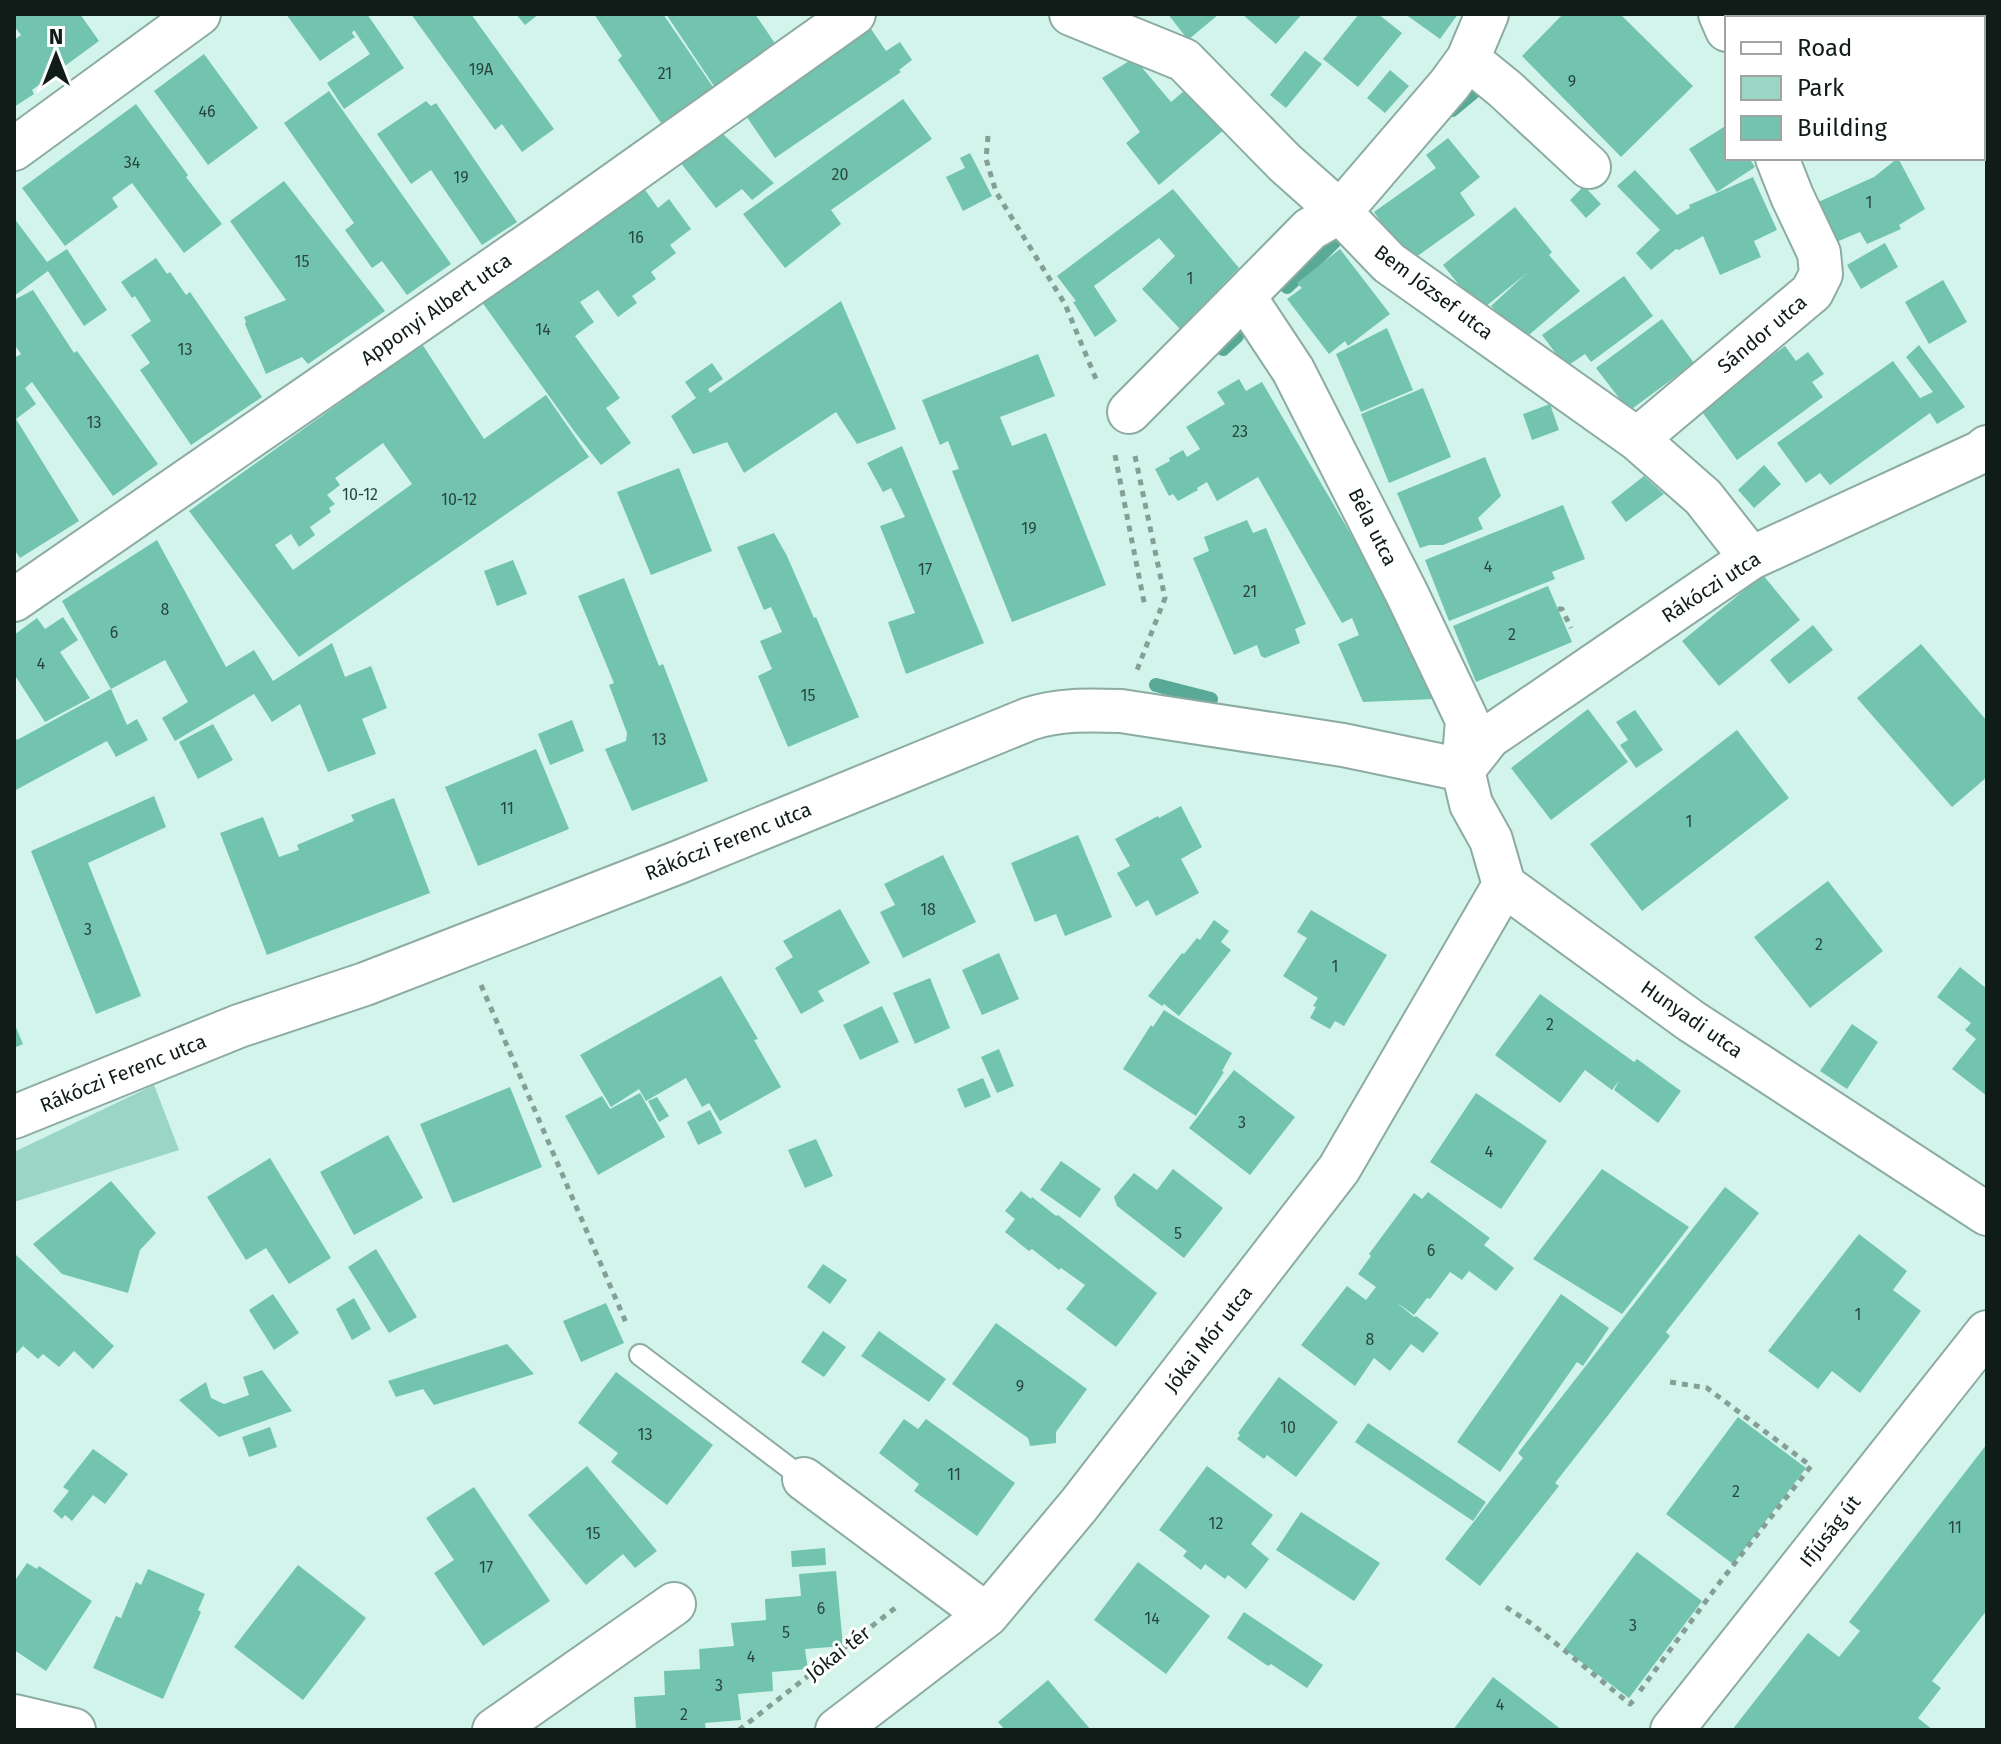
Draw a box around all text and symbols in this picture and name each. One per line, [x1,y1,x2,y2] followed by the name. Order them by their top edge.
[16,16,96,96] north arrow
[1725,16,1985,160] legend
[49,23,63,50] text: N
[1797,34,1852,62] text: Road
[469,60,494,79] house number: 19A
[658,64,672,83] house number: 21
[1568,72,1576,91] house number: 9
[1797,74,1845,102] text: Park
[198,102,216,121] house number: 46
[1797,114,1887,142] text: Building
[124,153,141,172] house number: 34
[832,165,848,184] house number: 20
[453,168,469,187] house number: 19
[1866,193,1872,212] house number: 1
[628,228,644,247] house number: 16
[1370,239,1498,345] street label: Bem József utca
[356,248,516,370] street label: Apponyi Albert utca
[295,252,309,271] house number: 15
[1187,269,1193,288] house number: 1
[1713,290,1811,378] street label: Sándor utca
[535,320,551,339] house number: 14
[178,340,192,359] house number: 13
[87,413,101,432] house number: 13
[1232,422,1248,441] house number: 23
[1343,484,1403,570] street label: Béla utca
[342,485,378,504] house number: 10-12
[441,490,477,509] house number: 10-12
[1021,519,1037,538] house number: 19
[1657,546,1765,628] street label: Rákóczi utca
[1484,557,1493,576] house number: 4
[918,560,932,579] house number: 17
[1243,582,1257,601] house number: 21
[161,600,170,619] house number: 8
[110,623,118,642] house number: 6
[1508,625,1516,644] house number: 2
[37,654,46,673] house number: 4
[801,686,815,705] house number: 15
[652,730,666,749] house number: 13
[641,797,815,885] street label: Rákóczi Ferenc utca
[500,799,514,818] house number: 11
[1686,812,1692,831] house number: 1
[920,900,936,919] house number: 18
[84,920,92,939] house number: 3
[1815,935,1823,954] house number: 2
[1332,957,1338,976] house number: 1
[1636,975,1748,1063] street label: Hunyadi utca
[1546,1015,1554,1034] house number: 2
[36,1029,210,1117] street label: Rákóczi Ferenc utca
[1238,1113,1246,1132] house number: 3
[1485,1142,1494,1161] house number: 4
[1174,1224,1182,1243] house number: 5
[1427,1241,1435,1260] house number: 6
[1159,1281,1257,1397] street label: Jókai Mór utca
[1855,1305,1861,1324] house number: 1
[1366,1330,1375,1349] house number: 8
[1016,1377,1024,1396] house number: 9
[1280,1418,1296,1437] house number: 10
[638,1425,652,1444] house number: 13
[947,1465,961,1484] house number: 11
[1732,1482,1740,1501] house number: 2
[1795,1490,1866,1572] street label: Ifjúság út
[1209,1514,1223,1533] house number: 12
[1948,1518,1962,1537] house number: 11
[586,1524,600,1543] house number: 15
[479,1558,493,1577] house number: 17
[817,1599,825,1618] house number: 6
[1144,1609,1160,1628] house number: 14
[1629,1616,1637,1635] house number: 3
[801,1620,875,1686] street label: Jókai tér
[782,1623,790,1642] house number: 5
[747,1647,756,1666] house number: 4
[715,1676,723,1695] house number: 3
[1496,1695,1505,1714] house number: 4
[680,1705,688,1724] house number: 2

